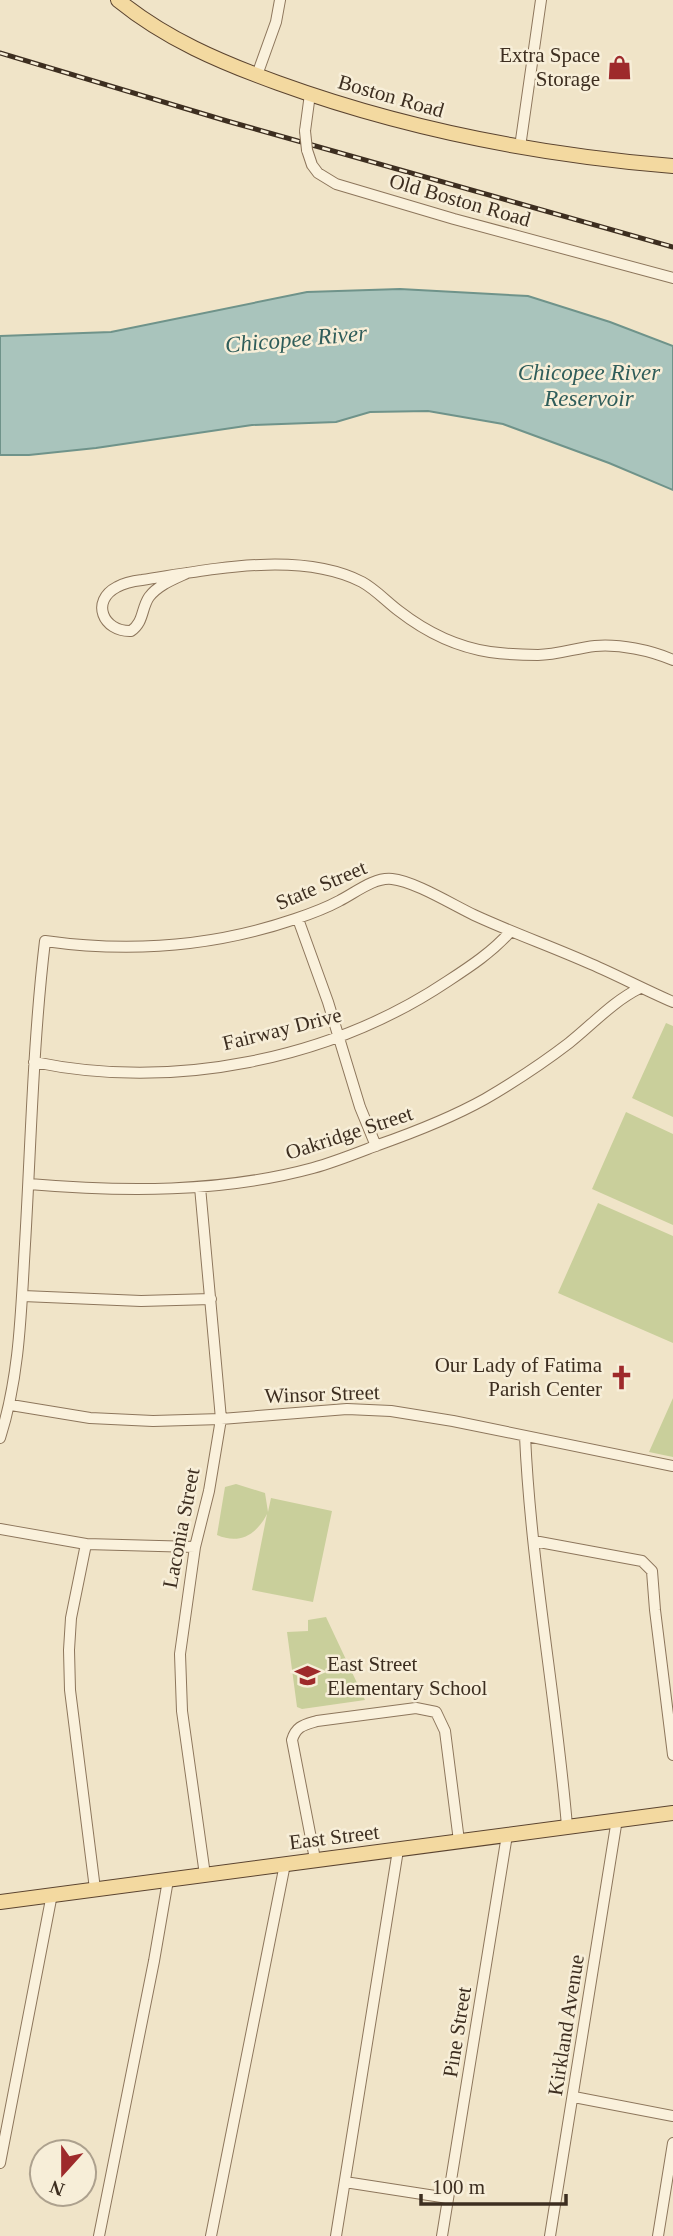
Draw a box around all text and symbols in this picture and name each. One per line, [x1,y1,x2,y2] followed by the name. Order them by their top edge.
[499,43,600,91] place label: Extra Space Storage
[606,53,634,81] shop icon: Extra Space Storage
[335,69,447,123] street label: Boston Road
[387,168,534,232] street label: Old Boston Road
[224,320,369,358] water label: Chicopee River
[518,360,661,411] water label: Chicopee River Reservoir
[272,855,370,915] street label: State Street
[220,1003,344,1055] street label: Fairway Drive
[282,1101,416,1165] street label: Oakridge Street
[435,1353,603,1401] place label: Our Lady of Fatima Parish Center
[608,1363,636,1391] church icon: Our Lady of Fatima Parish Center
[264,1380,380,1408] street label: Winsor Street
[158,1466,204,1590] street label: Laconia Street
[327,1652,488,1700] place label: East Street Elementary School
[293,1662,321,1690] school or university icon: East Street Elementary School
[288,1820,380,1854] street label: East Street
[543,1953,589,2097] street label: Kirkland Avenue
[438,1985,476,2079] street label: Pine Street
[28,2138,98,2208] north arrow
[421,2162,566,2206] scale bar
[432,2175,485,2199] text: 100 m
[47,2176,67,2201] text: N

